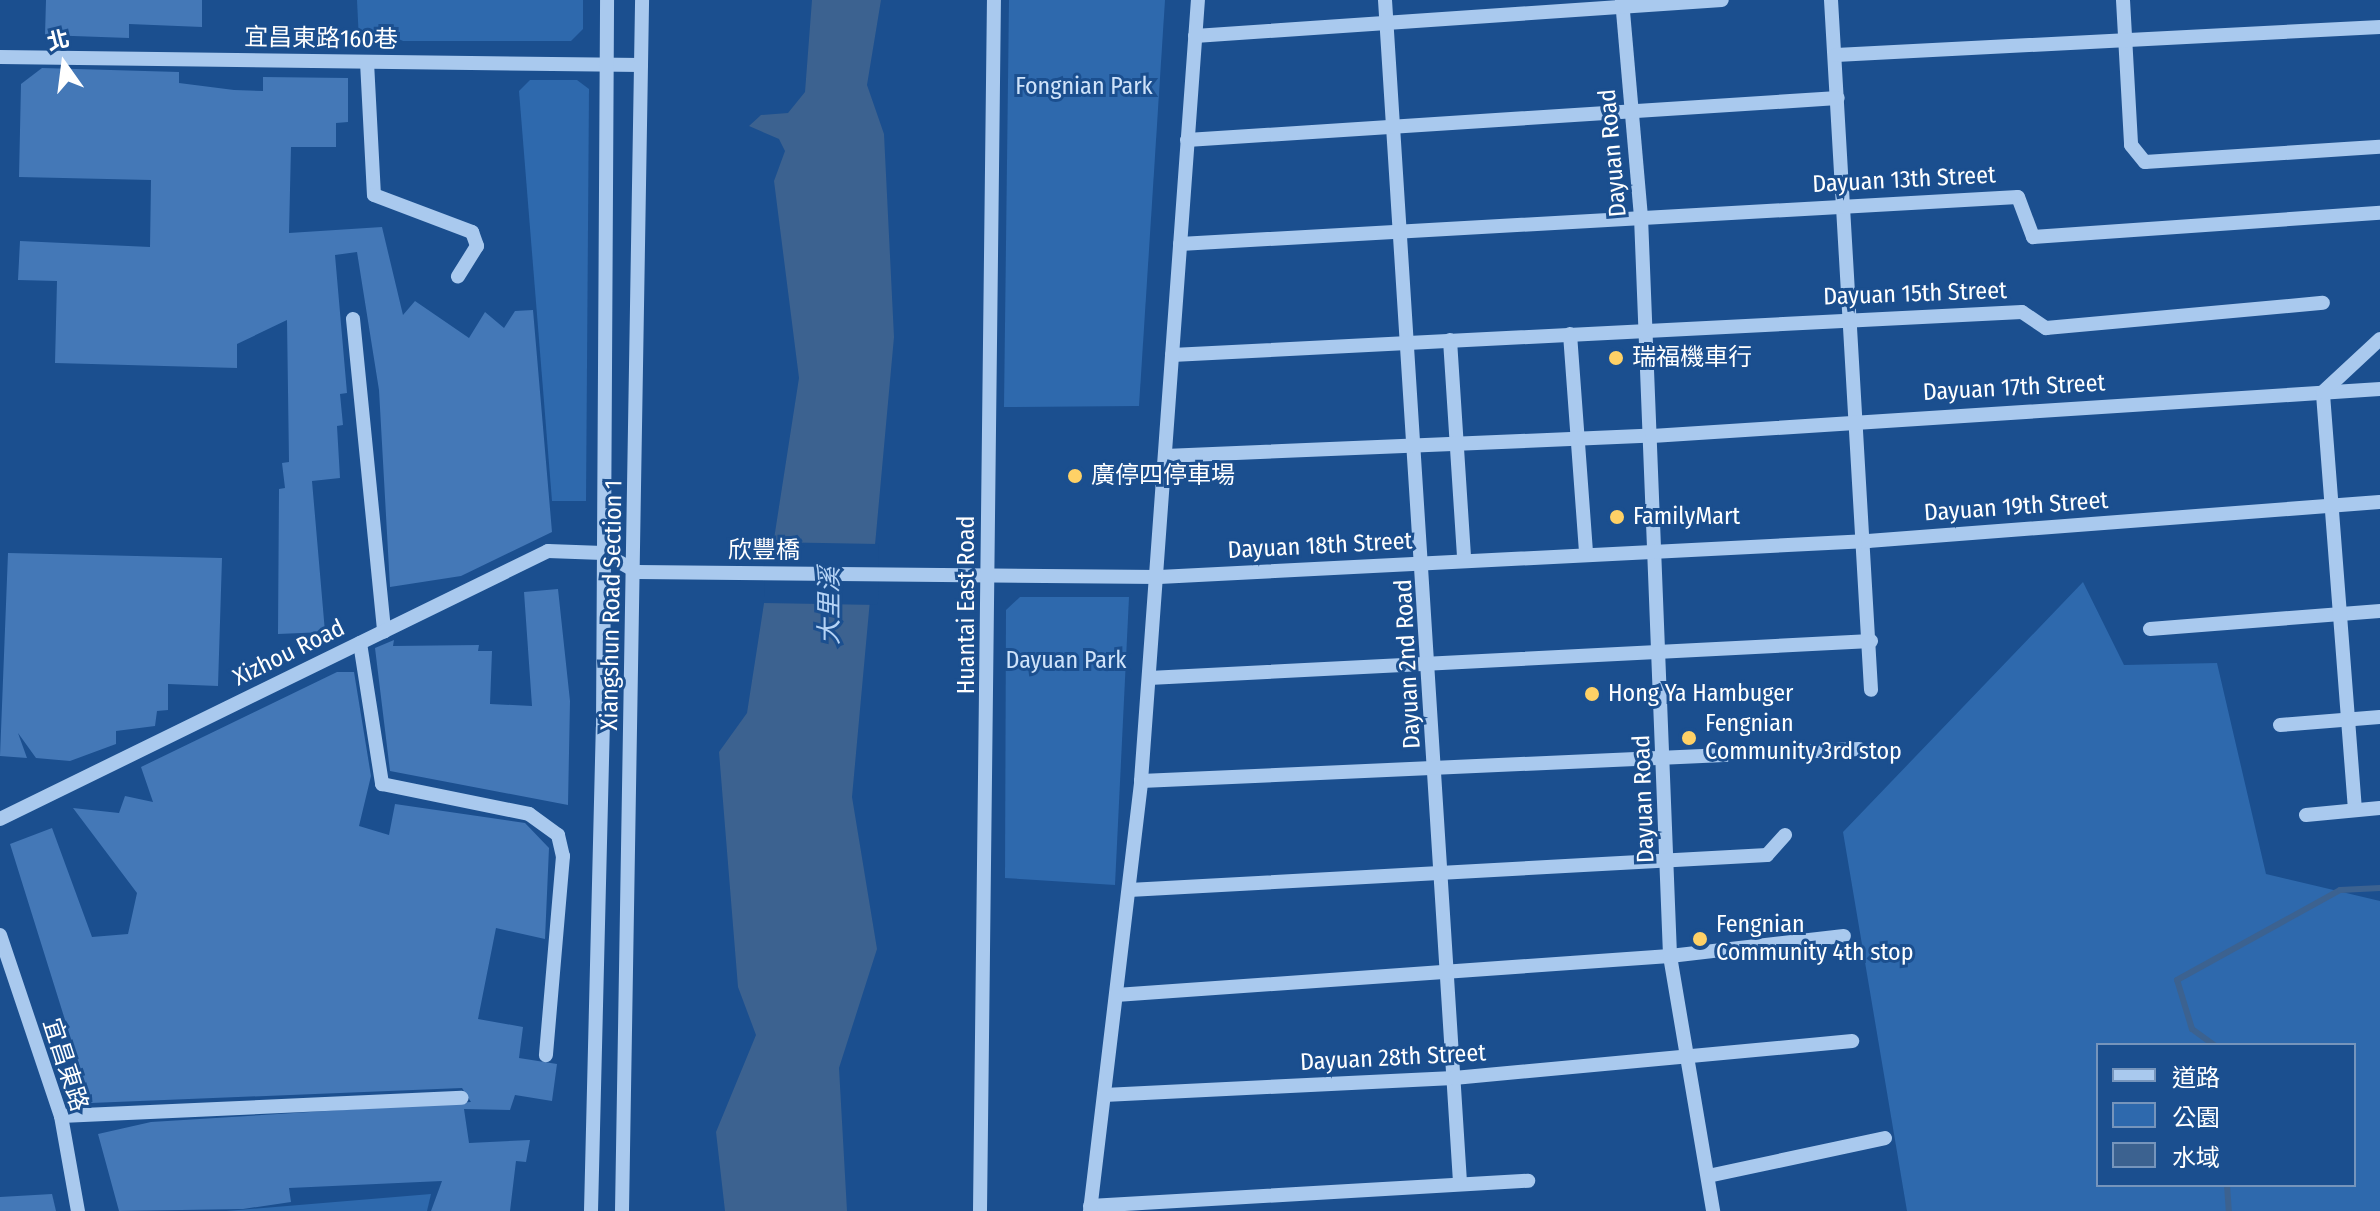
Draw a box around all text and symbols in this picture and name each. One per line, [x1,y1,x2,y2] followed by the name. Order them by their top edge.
[244,23,398,55] street label: 宜昌東路160巷
[24,24,104,104] north arrow
[44,24,72,56] text: 北
[1015,73,1153,101] park label: Fongnian Park
[1593,88,1633,218] street label: Dayuan Road
[1812,161,1996,199] street label: Dayuan 13th Street
[1823,276,2007,312] street label: Dayuan 15th Street
[1632,344,1752,372] place label: 瑞福機車行
[1607,349,1625,367] marker: 瑞福機車行
[1922,369,2106,407] street label: Dayuan 17th Street
[1091,462,1235,490] place label: 廣停四停車場
[1066,467,1084,485] marker: 廣停四停車場
[595,479,629,731] street label: Xiangshun Road Section 1
[1923,486,2109,528] street label: Dayuan 19th Street
[1633,503,1740,531] place label: FamilyMart
[1608,508,1626,526] marker: FamilyMart
[953,516,981,694] street label: Huantai East Road
[1227,527,1413,565] street label: Dayuan 18th Street
[728,537,800,565] street label: 欣豐橋
[814,567,846,645] water label: 大里溪
[1389,578,1427,750] street label: Dayuan 2nd Road
[229,614,349,692] street label: Xizhou Road
[1005,647,1127,675] park label: Dayuan Park
[1608,680,1793,708] place label: Hong Ya Hambuger
[1583,685,1601,703] marker: Hong Ya Hambuger
[1705,710,1902,766] place label: Fengnian Community 3rd stop
[1680,729,1698,747] marker: Fengnian Community 3rd stop
[1627,734,1661,864] street label: Dayuan Road
[1716,911,1913,967] place label: Fengnian Community 4th stop
[1691,930,1709,948] marker: Fengnian Community 4th stop
[36,1015,94,1115] street label: 宜昌東路
[1299,1039,1487,1077] street label: Dayuan 28th Street
[2096,1043,2356,1187] legend
[2172,1064,2220,1092] text: 道路
[2172,1104,2220,1132] text: 公園
[2172,1144,2220,1172] text: 水域

